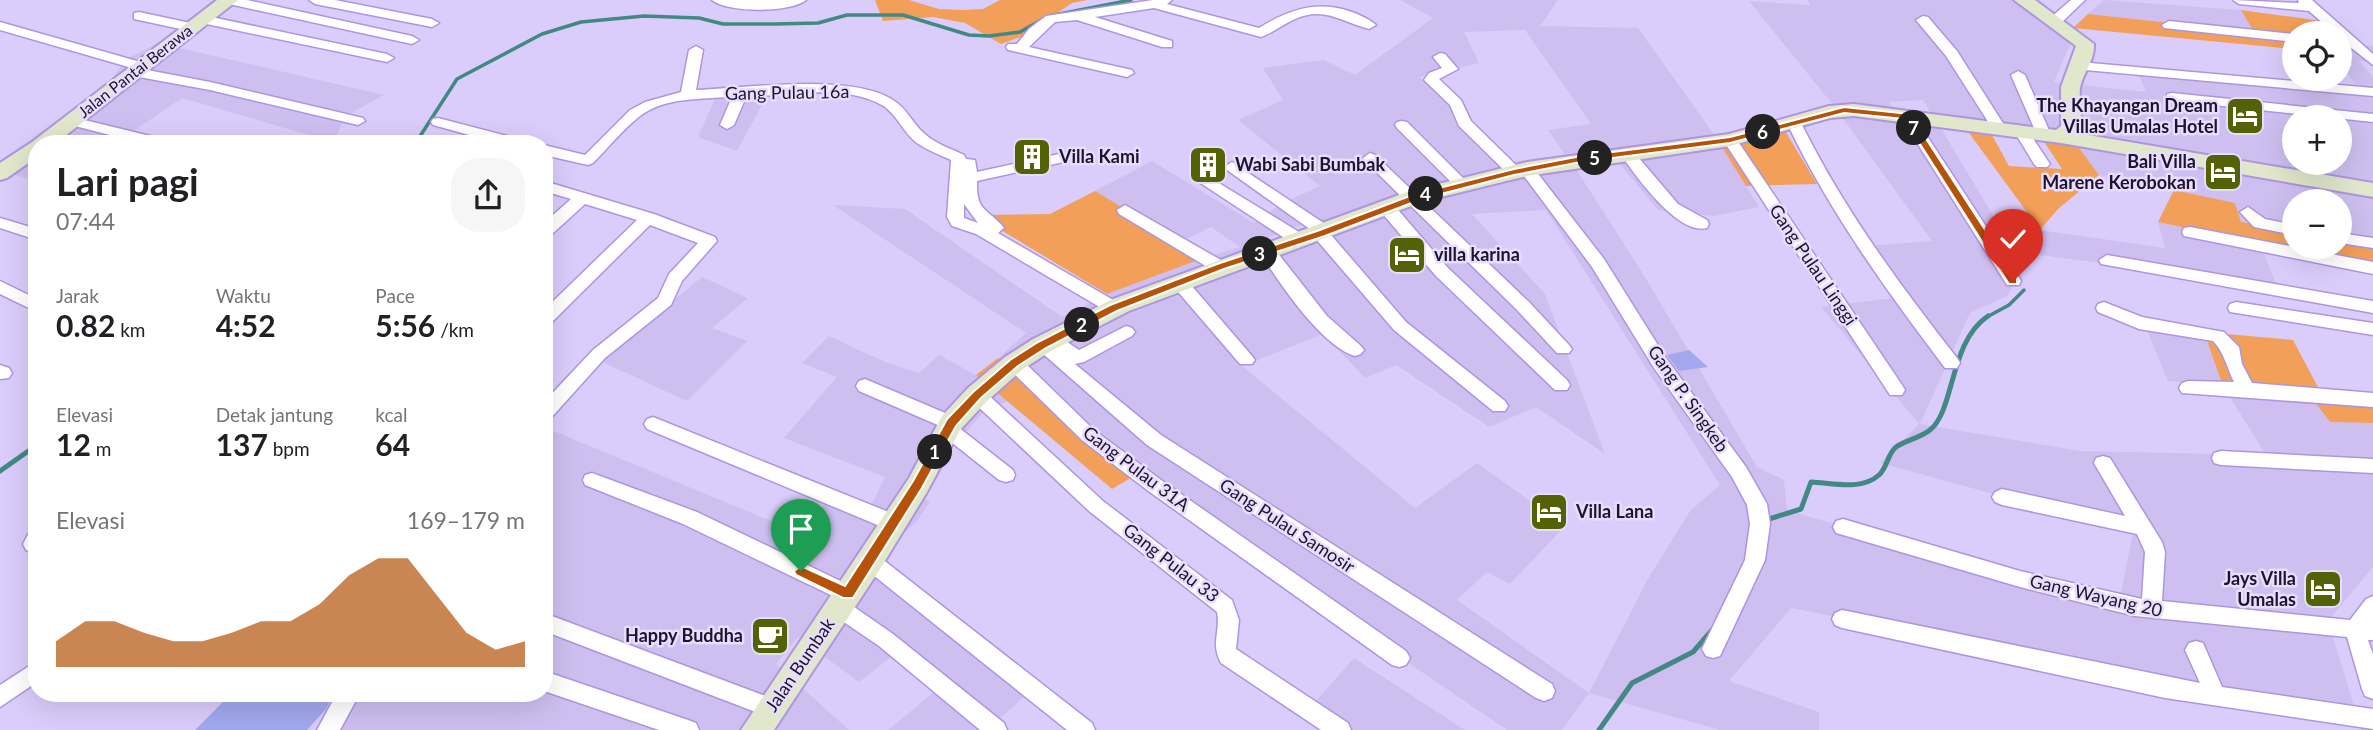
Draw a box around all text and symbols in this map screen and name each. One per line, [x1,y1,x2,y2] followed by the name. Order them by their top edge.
[74,20,196,121] street label: Jalan Pantai Berawa
[2282,21,2352,259] map controls
[2282,21,2352,91] button: locate
[725,80,849,104] street label: Gang Pulau 16a
[2036,94,2218,137] place label: The Khayangan Dream Villas Umalas Hotel
[2224,95,2266,137] hotel icon: The Khayangan Dream Villas Umalas Hotel
[2282,105,2352,175] button: +
[1896,110,1932,146] pin: 7
[1746,114,1780,150] pin: 6
[1908,116,1919,139] text: 7
[1757,120,1768,143] text: 6
[1011,136,1053,178] building icon: Villa Kami
[1578,140,1612,176] pin: 5
[1187,144,1229,186] building icon: Wabi Sabi Bumbak
[1058,145,1140,167] place label: Villa Kami
[1589,146,1600,169] text: 5
[2042,150,2196,193] place label: Bali Villa Marene Kerobokan
[2202,151,2244,193] hotel icon: Bali Villa Marene Kerobokan
[1235,153,1385,175] place label: Wabi Sabi Bumbak
[56,158,199,204] text: Lari pagi
[451,158,525,232] button: share
[1408,176,1444,212] pin: 4
[1420,182,1431,205] text: 4
[2282,189,2352,259] button: −
[1765,200,1862,329] street label: Gang Pulau Linggi
[56,207,115,235] text: 07:44
[1983,209,2043,281] pin
[1994,220,2032,258] icon: check
[1386,234,1428,276] hotel icon: villa karina
[1242,236,1278,272] pin: 3
[1254,242,1265,265] text: 3
[1434,243,1520,265] place label: villa karina
[56,284,99,307] text: Jarak
[216,284,271,307] text: Waktu
[375,284,415,307] text: Pace
[56,307,115,343] text: 0.82
[216,307,276,343] text: 4:52
[375,307,435,343] text: 5:56
[1064,308,1100,342] pin: 2
[1076,313,1087,336] text: 2
[115,318,145,341] text: km
[435,318,474,341] text: /km
[1644,341,1734,456] street label: Gang P. Singkeb
[56,403,113,426] text: Elevasi
[216,403,333,426] text: Detak jantung
[375,403,407,426] text: kcal
[1079,421,1195,516] street label: Gang Pulau 31A
[56,426,91,462] text: 12
[216,426,268,462] text: 137
[375,426,410,462] text: 64
[918,434,953,470] pin: 1
[91,437,111,460] text: m
[268,437,310,460] text: bpm
[929,440,940,463] text: 1
[1216,473,1360,577] street label: Gang Pulau Samosir
[1528,491,1570,533] hotel icon: Villa Lana
[771,499,831,571] pin
[1575,500,1653,522] place label: Villa Lana
[56,506,125,534] text: Elevasi
[407,506,525,534] text: 169–179 m
[782,510,820,548] icon: arrive
[1119,518,1224,606] street label: Gang Pulau 33
[2224,567,2296,610] place label: Jays Villa Umalas
[2302,568,2344,610] hotel icon: Jays Villa Umalas
[2028,569,2165,621] street label: Gang Wayang 20
[760,613,839,716] street label: Jalan Bumbak
[749,615,791,657] cafe icon: Happy Buddha
[625,624,743,646] place label: Happy Buddha

